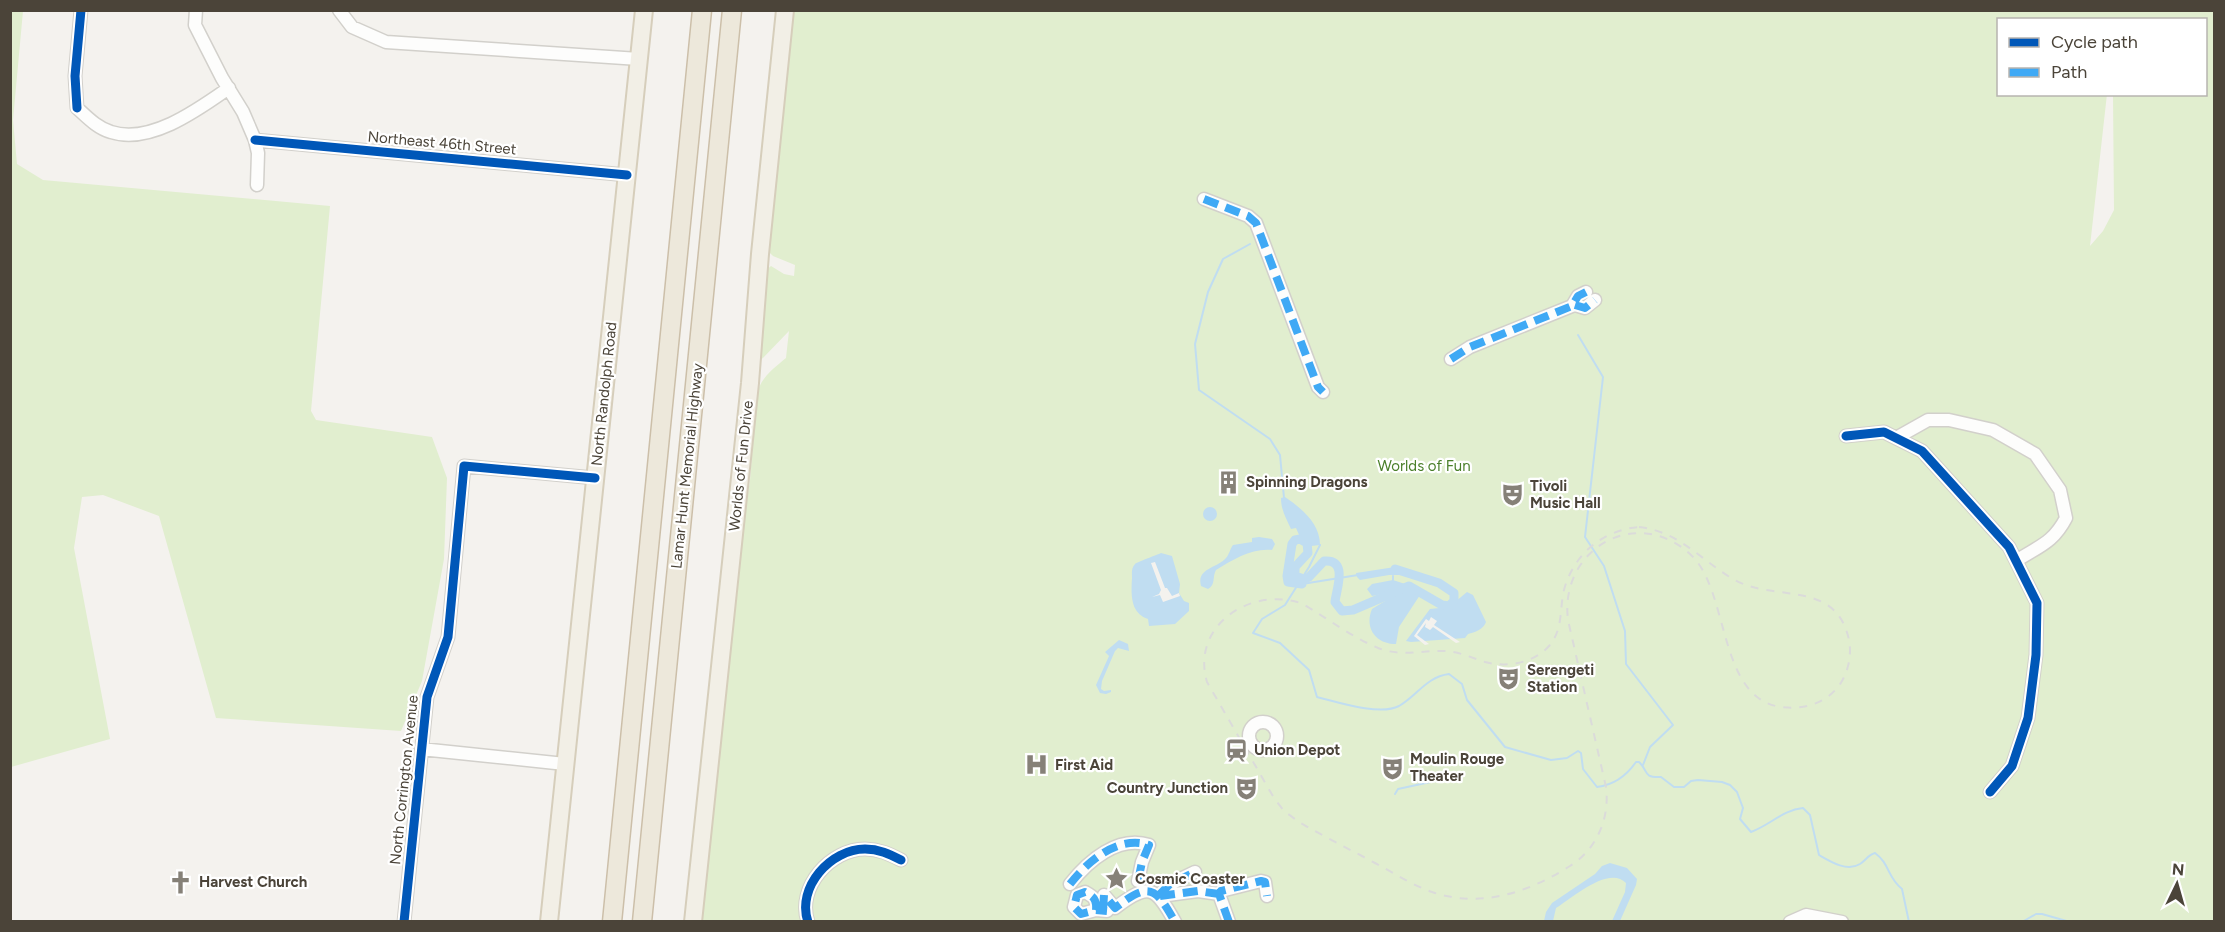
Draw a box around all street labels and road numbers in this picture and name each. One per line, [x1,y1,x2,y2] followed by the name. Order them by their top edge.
[367,128,517,158] street label: Northeast 46th Street
[587,321,621,467] street label: North Randolph Road
[667,362,707,570] street label: Lamar Hunt Memorial Highway
[725,400,757,532] street label: Worlds of Fun Drive
[386,694,422,866] street label: North Corrington Avenue

